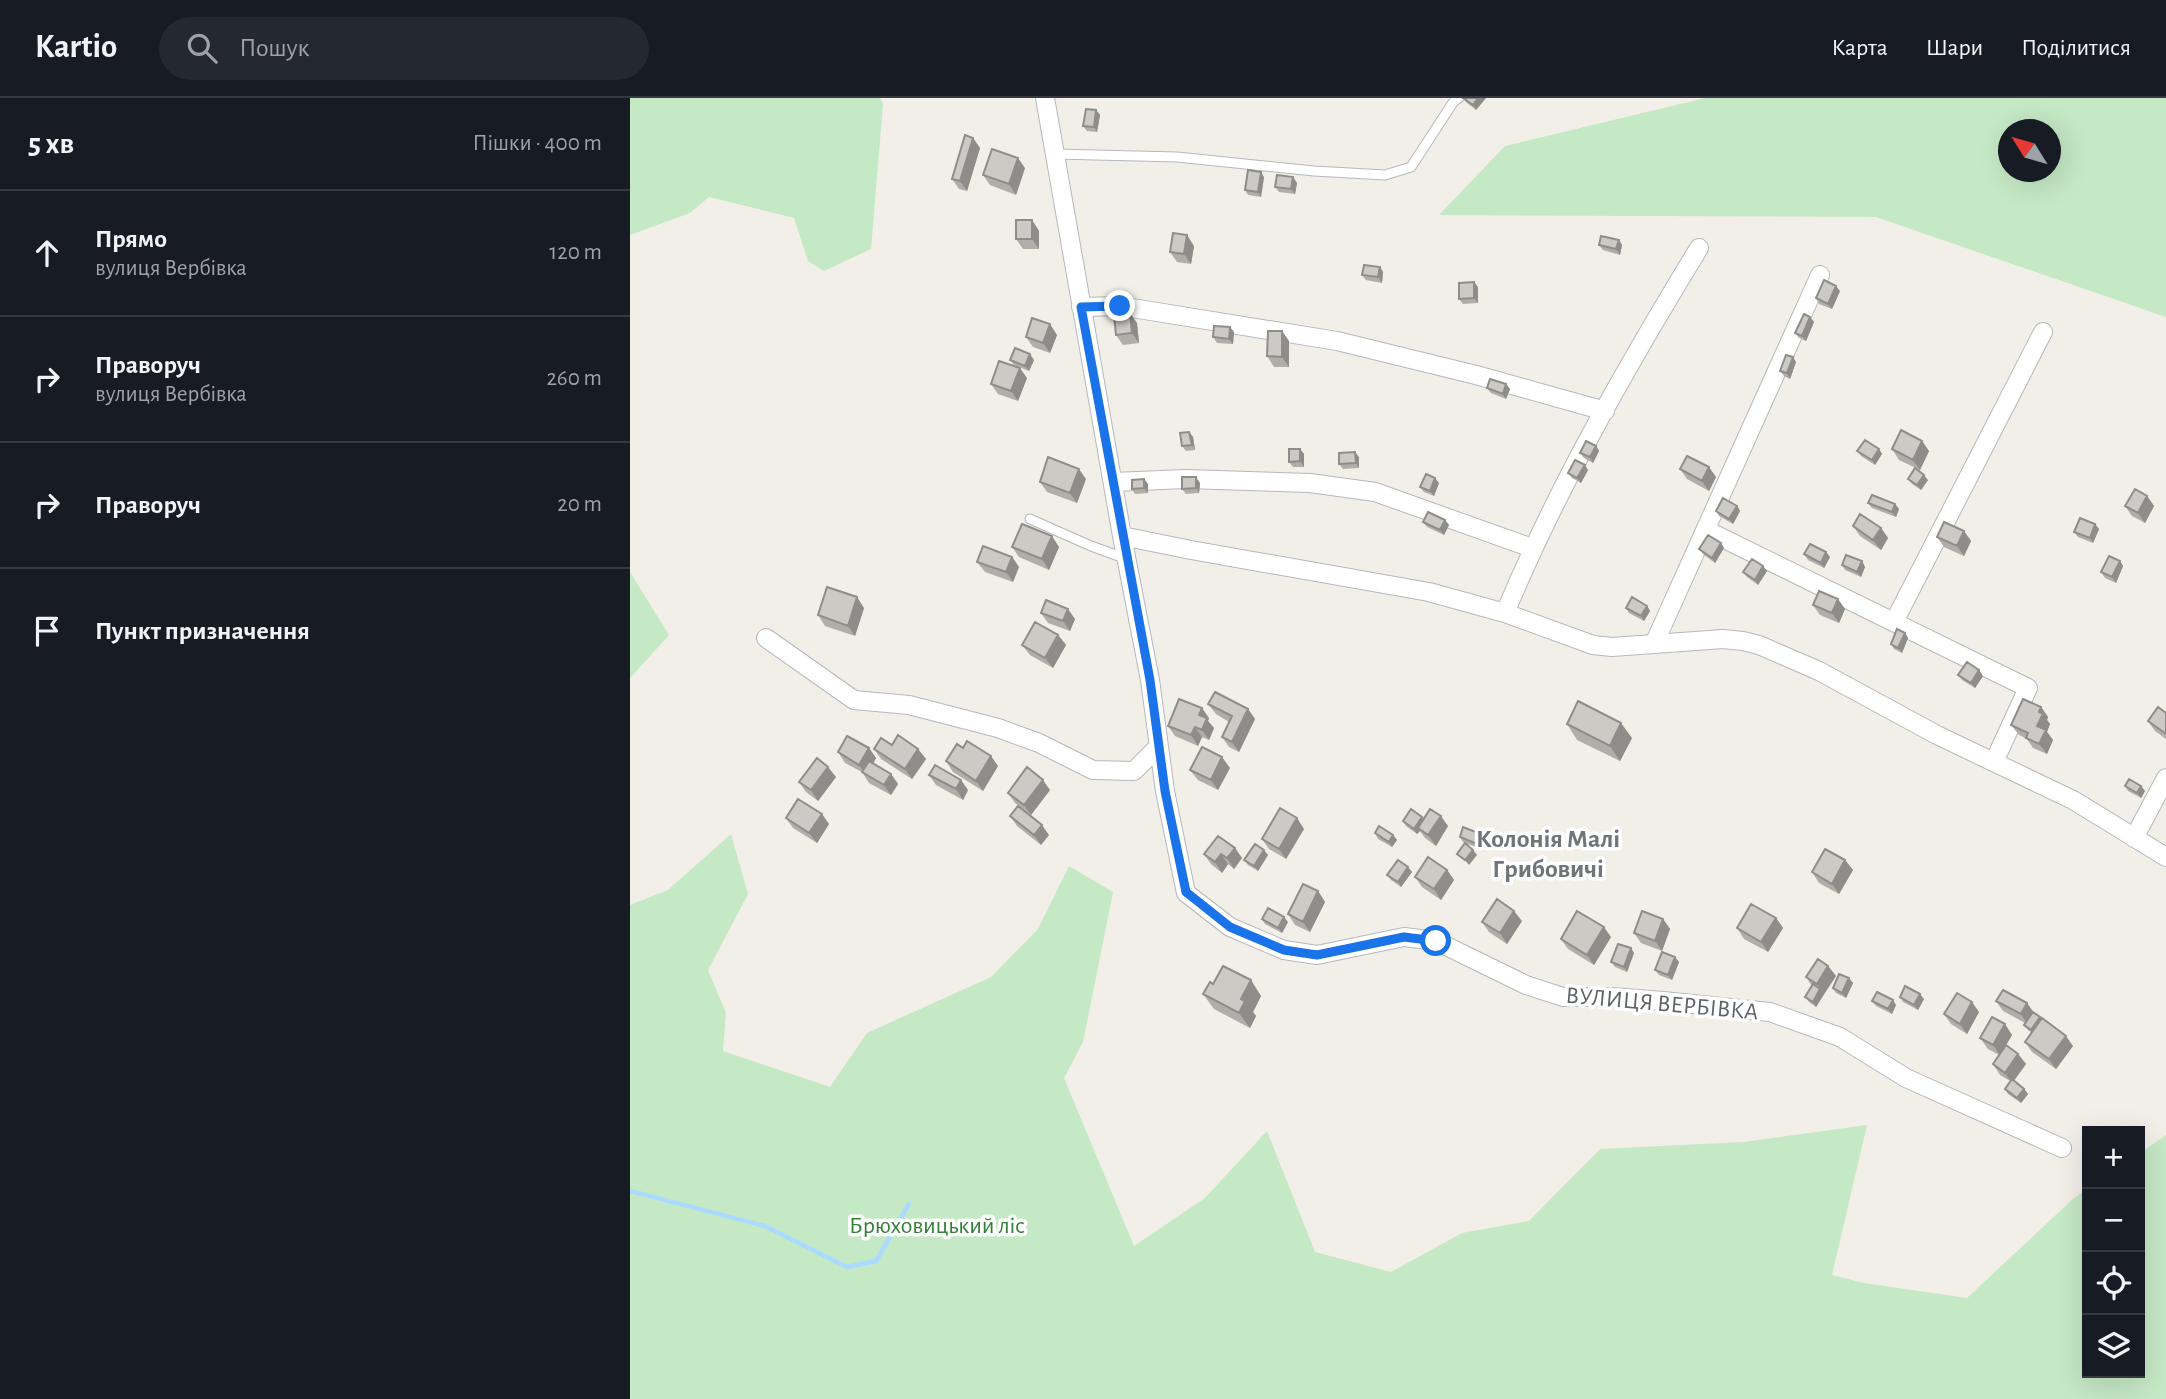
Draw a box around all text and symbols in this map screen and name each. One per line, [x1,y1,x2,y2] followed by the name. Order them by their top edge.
[159,17,649,80] search box
[183,29,221,67] icon: search
[35,31,117,64] text: Kartio
[239,35,309,61] text: Пошук
[1831,36,1888,60] text: Карта
[1926,36,1983,60] text: Шари
[2021,36,2131,60] text: Поділитися
[1998,119,2061,182] north arrow
[28,129,74,159] text: 5 хв
[472,132,602,155] text: Пішки · 400 m
[95,226,167,252] text: Прямо
[28,234,66,272] icon: ahead
[549,241,602,264] text: 120 m
[95,257,247,280] text: вулиця Вербівка
[1104,290,1135,321] route end
[95,352,201,378] text: Праворуч
[28,360,66,398] icon: right
[546,367,602,390] text: 260 m
[95,383,247,406] text: вулиця Вербівка
[28,486,66,524] icon: right
[95,492,201,518] text: Праворуч
[557,493,602,516] text: 20 m
[28,612,66,650] icon: arrive
[95,618,310,644] text: Пункт призначення
[1476,826,1620,882] district label: Колонія Малі Грибовичі
[1420,925,1451,956] route start
[1565,984,1759,1024] street label: ВУЛИЦЯ ВЕРБІВКА
[2082,1126,2145,1378] map controls
[2082,1126,2145,1189] button: +
[2082,1189,2145,1252] button: −
[849,1214,1025,1238] park label: Брюховицький ліс
[2082,1252,2145,1315] button: locate
[2082,1315,2145,1378] button: layers

